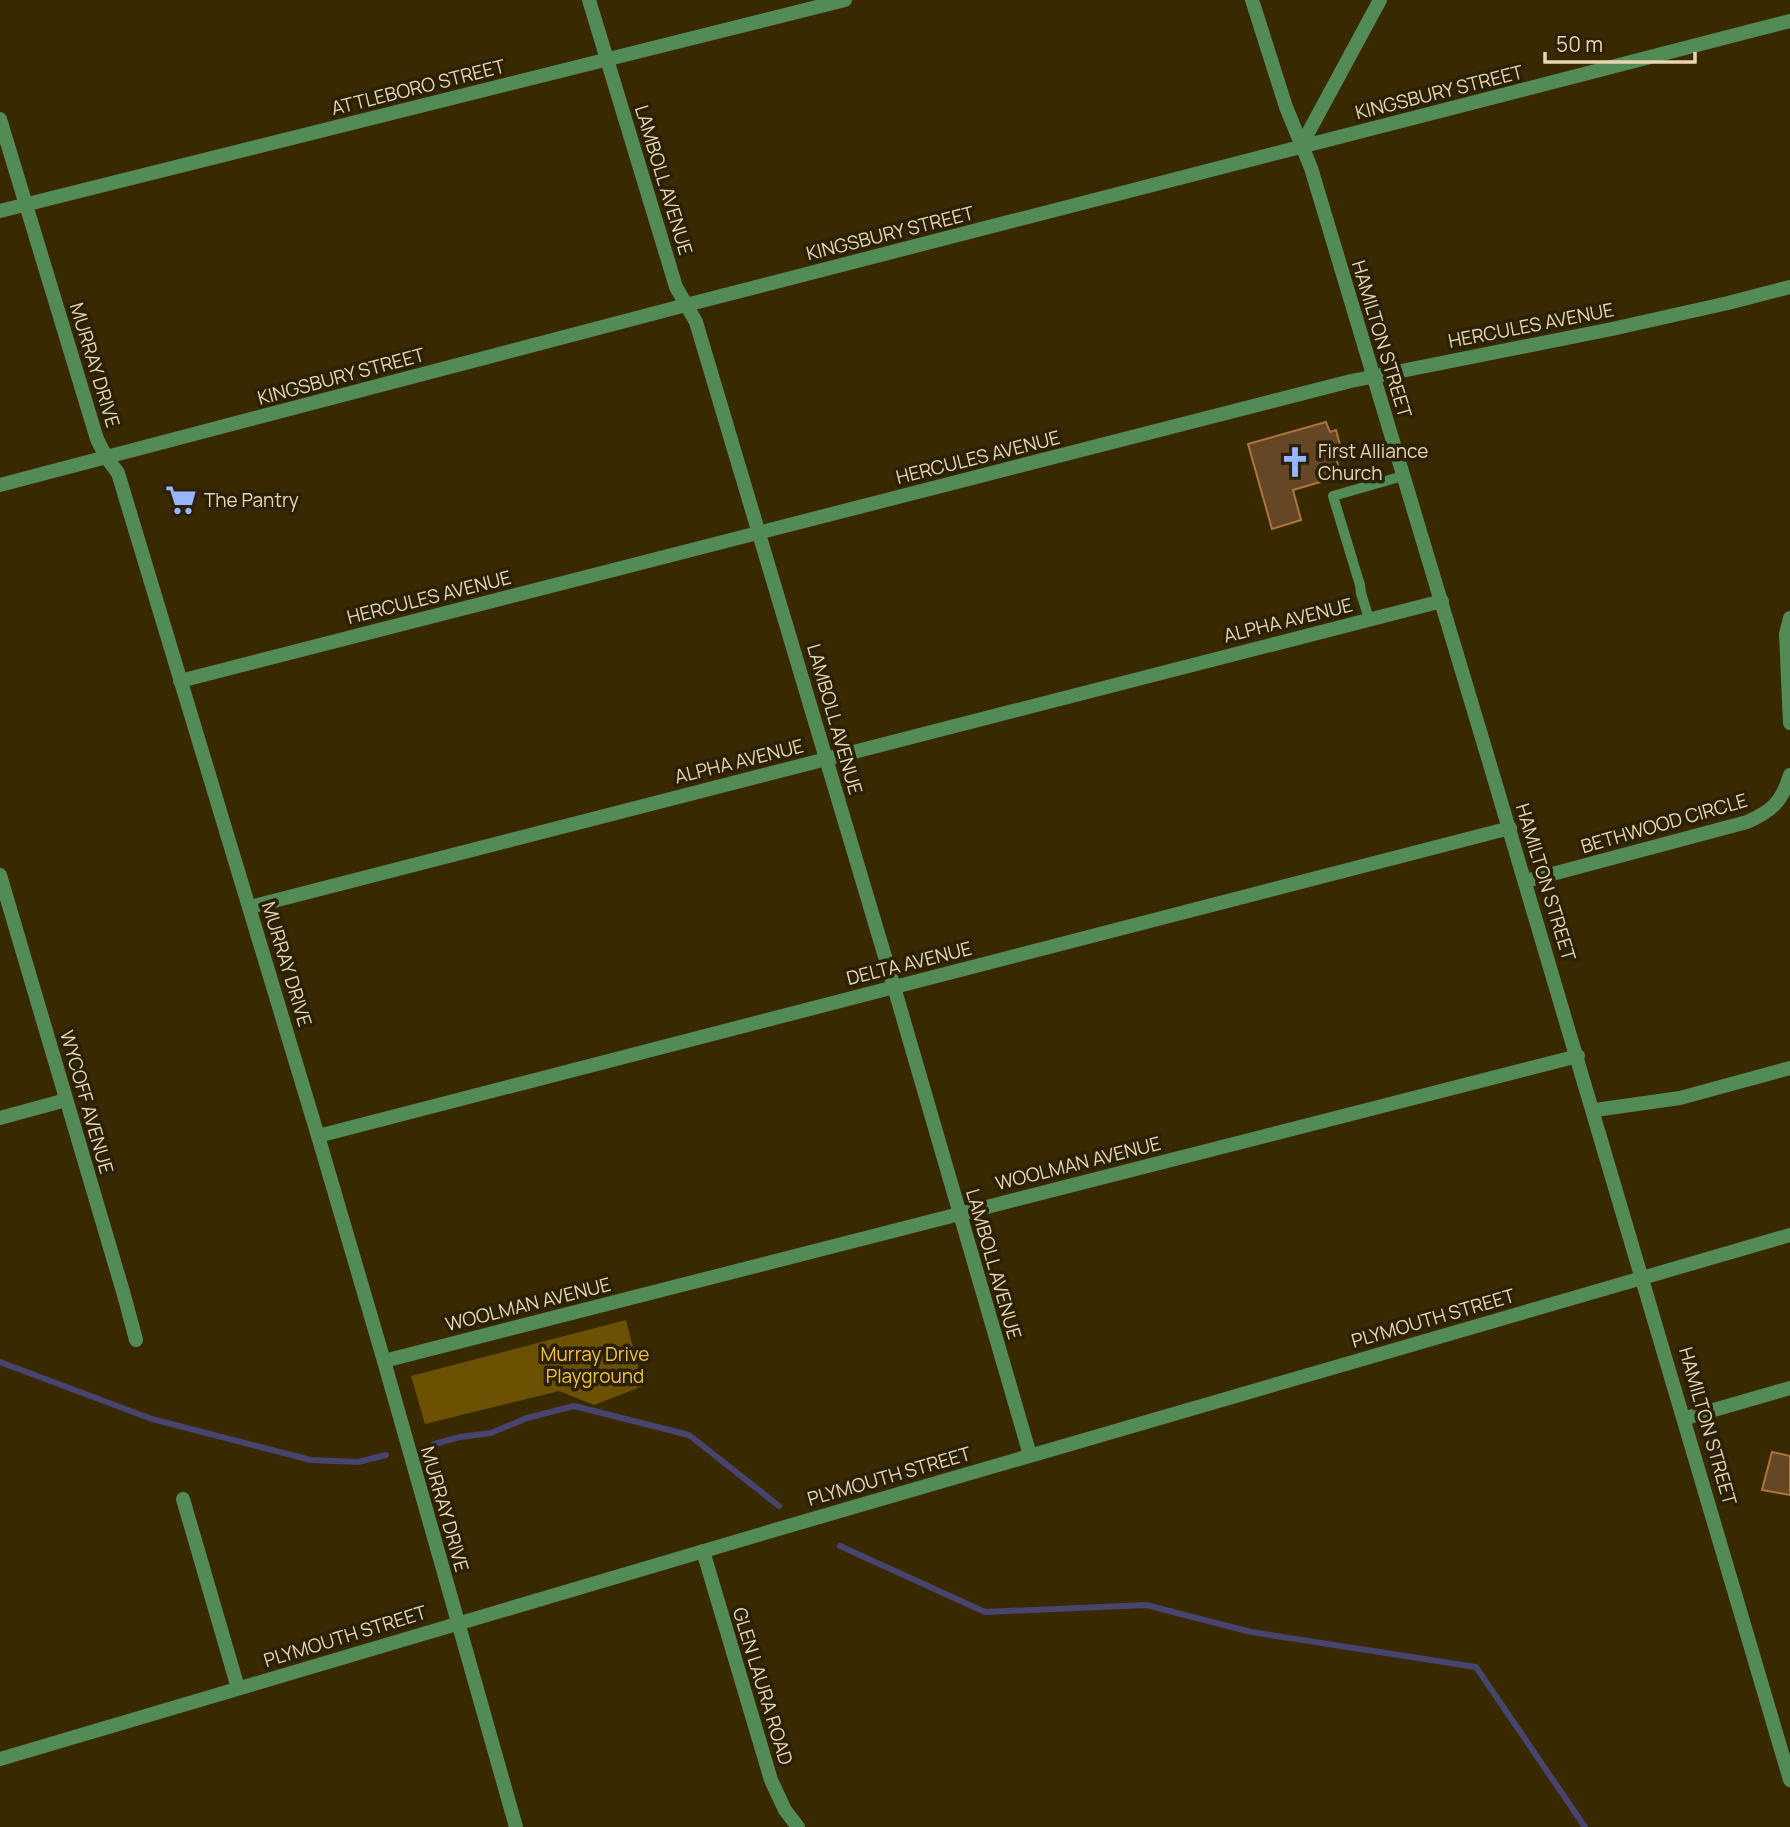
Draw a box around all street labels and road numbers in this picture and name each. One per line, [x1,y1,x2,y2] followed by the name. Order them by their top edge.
[328,53,508,121] street label: ATTLEBORO STREET
[1352,58,1526,125] street label: KINGSBURY STREET
[629,102,699,258] street label: LAMBOLL AVENUE
[803,199,977,266] street label: KINGSBURY STREET
[1346,257,1418,421] street label: HAMILTON STREET
[1446,296,1616,354] street label: HERCULES AVENUE
[64,299,126,431] street label: MURRAY DRIVE
[254,341,428,411] street label: KINGSBURY STREET
[893,424,1063,490] street label: HERCULES AVENUE
[344,564,514,630] street label: HERCULES AVENUE
[1221,591,1355,649] street label: ALPHA AVENUE
[801,641,869,797] street label: LAMBOLL AVENUE
[672,732,806,790] street label: ALPHA AVENUE
[1578,787,1750,859] street label: BETHWOOD CIRCLE
[1510,800,1582,964] street label: HAMILTON STREET
[256,898,318,1030] street label: MURRAY DRIVE
[844,935,974,991] street label: DELTA AVENUE
[54,1027,120,1177] street label: WYCOFF AVENUE
[993,1130,1163,1196] street label: WOOLMAN AVENUE
[960,1186,1028,1342] street label: LAMBOLL AVENUE
[443,1271,613,1337] street label: WOOLMAN AVENUE
[1348,1282,1518,1354] street label: PLYMOUTH STREET
[1673,1344,1743,1509] street label: HAMILTON STREET
[804,1440,974,1512] street label: PLYMOUTH STREET
[415,1443,475,1575] street label: MURRAY DRIVE
[260,1599,430,1673] street label: PLYMOUTH STREET
[727,1604,799,1768] street label: GLEN LAURA ROAD

